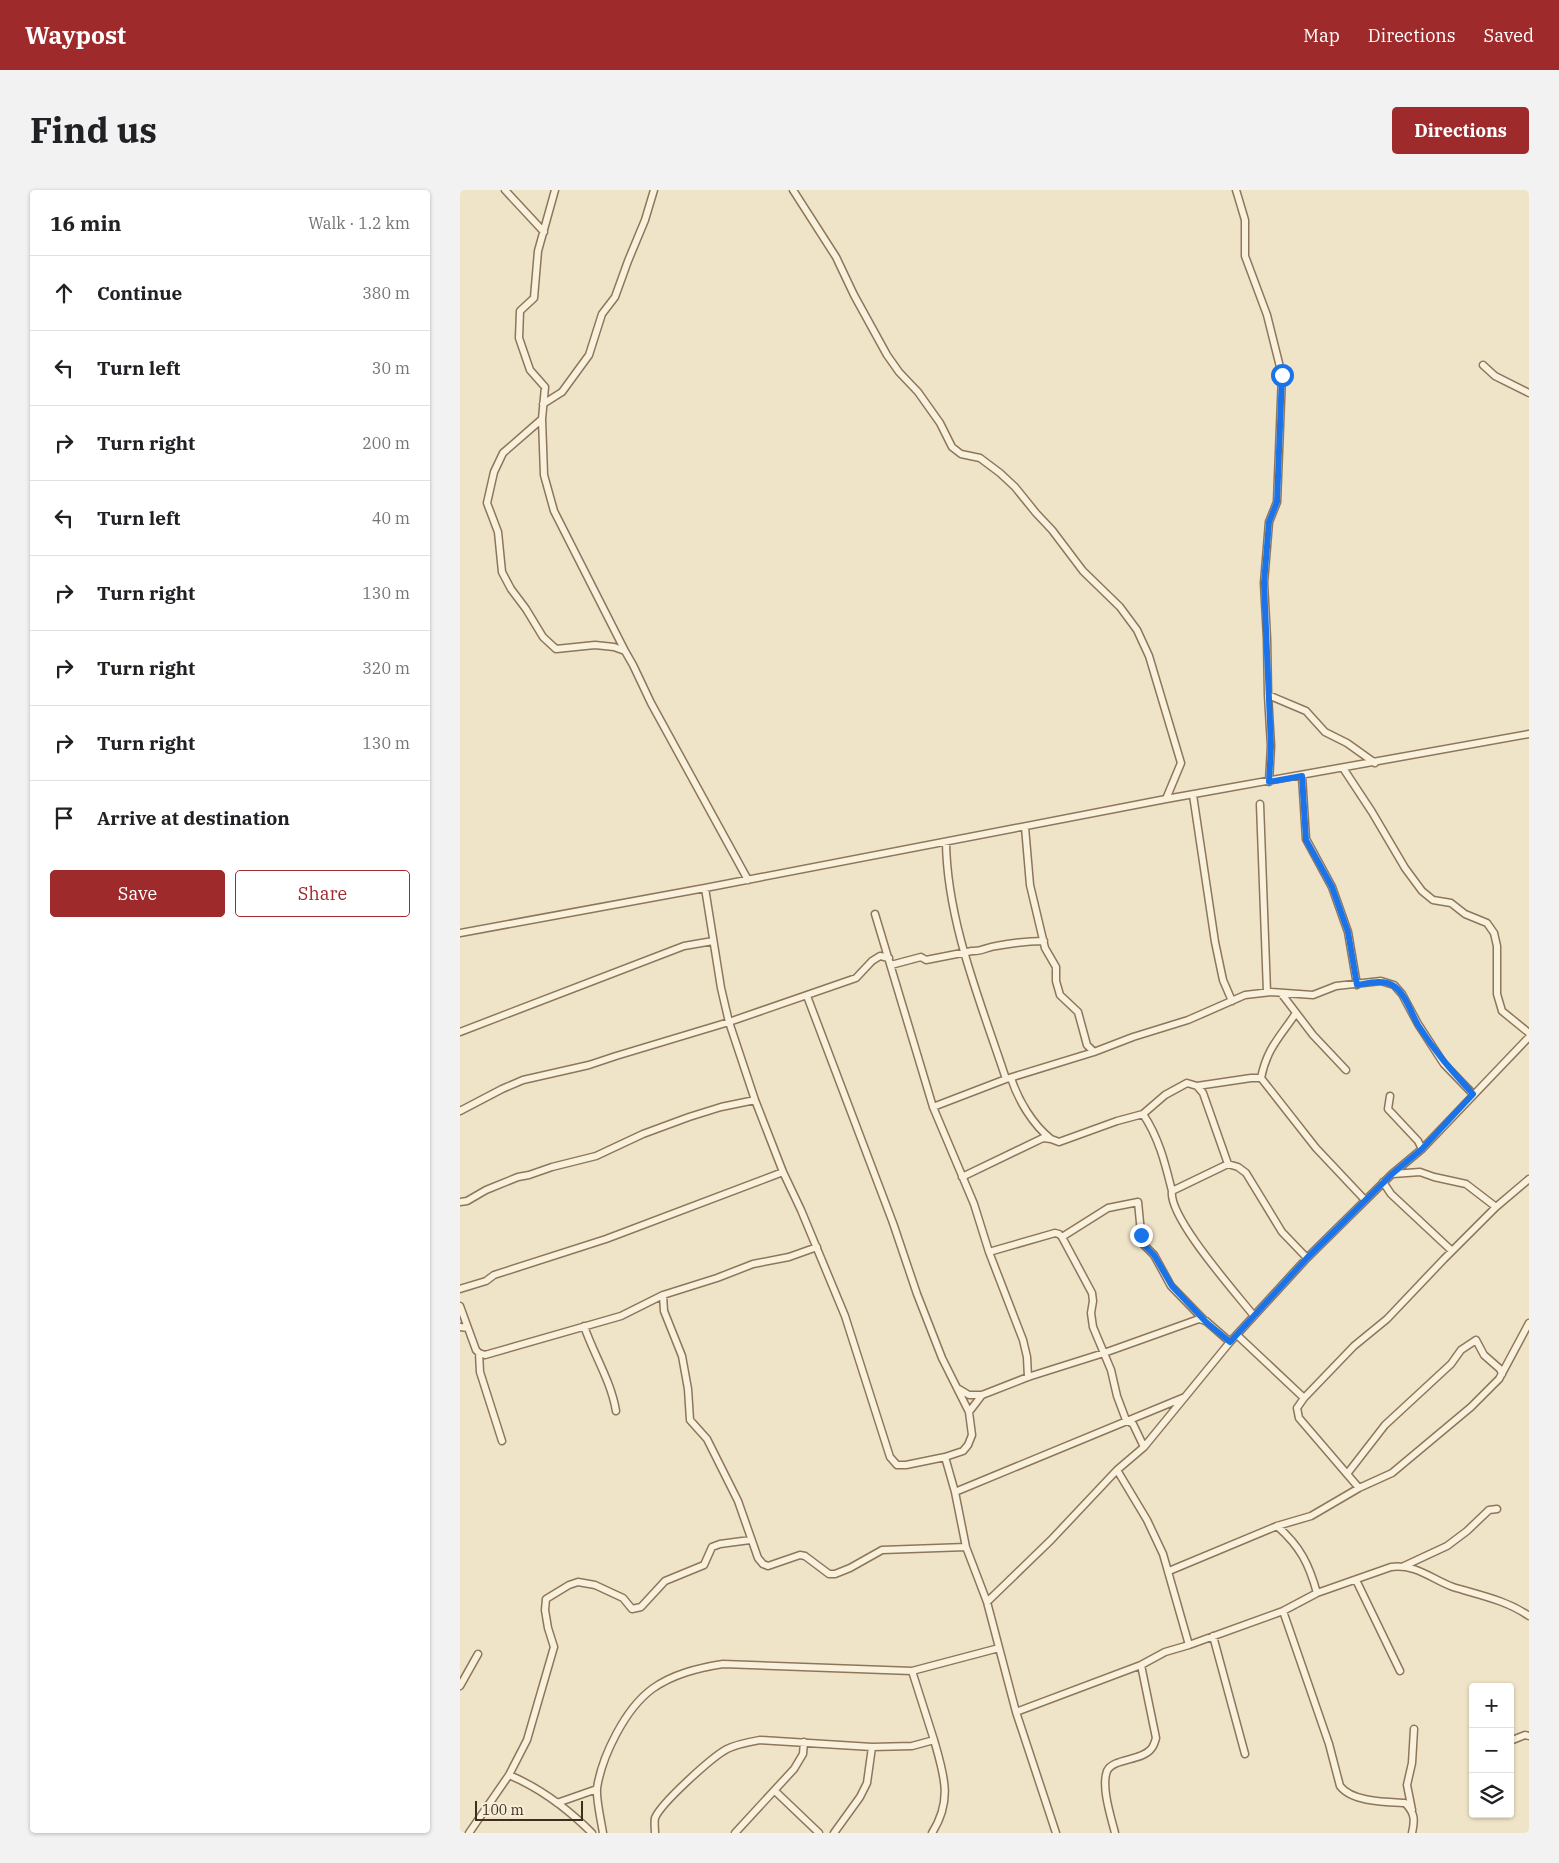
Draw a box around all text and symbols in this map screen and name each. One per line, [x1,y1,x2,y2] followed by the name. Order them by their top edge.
[25,19,126,51] text: Waypost
[1303,24,1340,47] text: Map
[1368,24,1456,47] text: Directions
[1484,24,1534,47] text: Saved
[30,107,157,153] text: Find us
[1392,107,1529,154] button: Directions
[50,209,121,237] text: 16 min
[308,213,410,233] text: Walk · 1.2 km
[50,279,78,307] icon: ahead
[97,281,182,305] text: Continue
[362,283,410,303] text: 380 m
[50,354,78,382] icon: left
[97,356,180,380] text: Turn left
[372,358,410,378] text: 30 m
[1271,364,1294,387] route start
[50,429,78,457] icon: right
[97,431,195,455] text: Turn right
[362,433,410,453] text: 200 m
[50,504,78,532] icon: left
[97,506,180,530] text: Turn left
[372,508,410,528] text: 40 m
[50,579,78,607] icon: right
[97,581,195,605] text: Turn right
[362,583,410,603] text: 130 m
[50,654,78,682] icon: right
[97,656,195,680] text: Turn right
[362,658,410,678] text: 320 m
[50,729,78,757] icon: right
[97,731,195,755] text: Turn right
[362,733,410,753] text: 130 m
[50,804,78,832] icon: arrive
[97,806,290,830] text: Arrive at destination
[50,870,225,917] button: Save
[235,870,410,917] button: Share
[1130,1224,1153,1247] route end
[1469,1683,1514,1818] map controls
[1469,1683,1514,1728] button: +
[1469,1728,1514,1773] button: −
[1469,1773,1514,1818] button: layers
[475,1798,582,1821] scale bar
[482,1801,524,1819] text: 100 m

